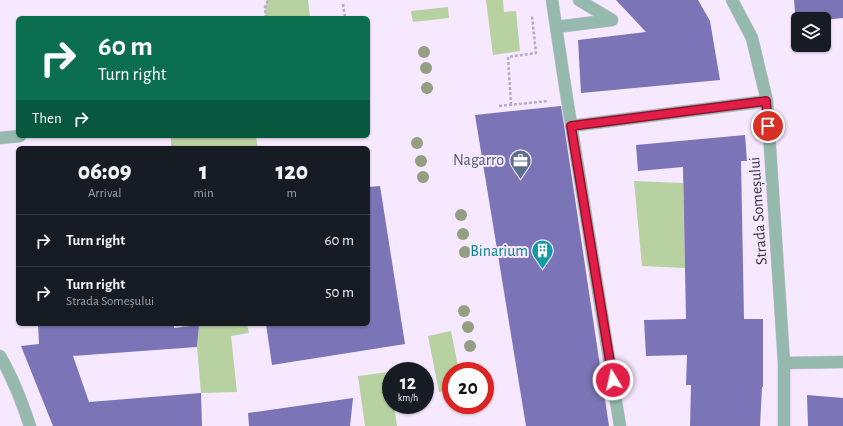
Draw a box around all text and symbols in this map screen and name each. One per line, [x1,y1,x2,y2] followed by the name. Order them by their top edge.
[791,12,831,52] map controls
[791,12,831,52] button: layers
[32,32,84,84] icon: right
[98,33,153,61] text: 60 m
[98,66,167,84] text: Turn right
[70,108,92,130] icon: right
[751,109,785,143] pin
[32,111,62,126] text: Then
[757,115,779,137] icon: arrive
[507,147,533,180] office icon: Nagarro
[453,152,504,168] place label: Nagarro
[746,156,772,266] street label: Strada Someșului
[78,160,132,184] text: 06:09
[199,160,208,184] text: 1
[275,160,308,184] text: 120
[88,187,121,200] text: Arrival
[193,187,214,200] text: min
[287,187,297,200] text: m
[32,230,54,252] icon: right
[66,233,125,248] text: Turn right
[325,233,354,248] text: 60 m
[530,238,556,271] building icon: Binarium
[470,243,528,259] place label: Binarium
[66,277,125,292] text: Turn right
[32,282,54,304] icon: right
[325,285,354,300] text: 50 m
[66,295,154,308] text: Strada Someșului
[592,359,634,401] position arrow
[442,362,494,414] speed limit sign: 20
[400,373,416,393] text: 12
[398,393,418,403] text: km/h

